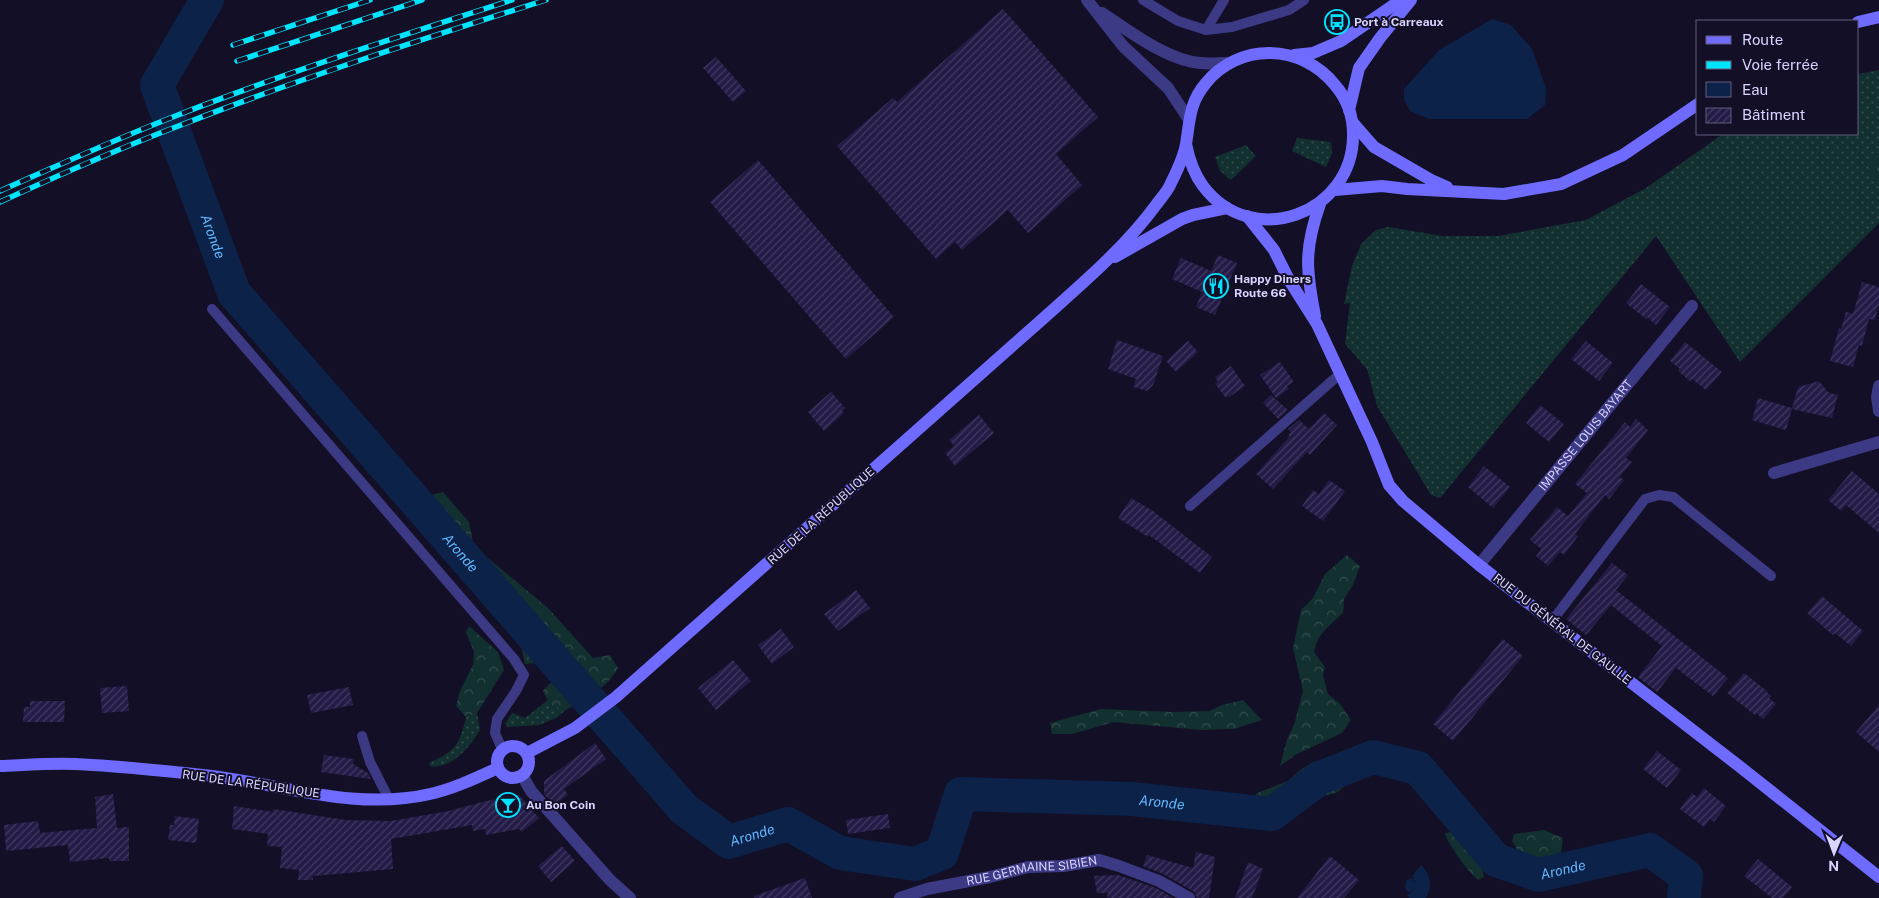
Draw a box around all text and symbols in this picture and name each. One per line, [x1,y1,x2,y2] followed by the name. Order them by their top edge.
[1324,9,1350,35] bus stop icon: Port à Carreaux
[1354,15,1444,29] place label: Port à Carreaux
[1696,20,1859,135] legend
[1742,31,1783,48] text: Route
[1742,56,1819,73] text: Voie ferrée
[1742,81,1768,98] text: Eau
[1742,106,1805,123] text: Bâtiment
[198,212,229,261] water label: Aronde
[1234,272,1311,300] place label: Happy Diners Route 66
[1203,273,1229,299] restaurant icon: Happy Diners Route 66
[1536,377,1635,494] street label: IMPASSE LOUIS BAYART
[765,464,877,568] street label: RUE DE LA RÉPUBLIQUE
[439,530,482,576] water label: Aronde
[1490,571,1634,687] street label: RUE DU GÉNÉRAL DE GAULLE
[181,767,321,801] street label: RUE DE LA RÉPUBLIQUE
[495,792,521,818] bar icon: Au Bon Coin
[1138,792,1186,813] water label: Aronde
[526,798,595,812] place label: Au Bon Coin
[728,821,777,849] water label: Aronde
[1809,828,1859,878] north arrow
[965,853,1098,888] street label: RUE GERMAINE SIBIEN
[1539,857,1587,882] water label: Aronde
[1828,858,1839,874] text: N

